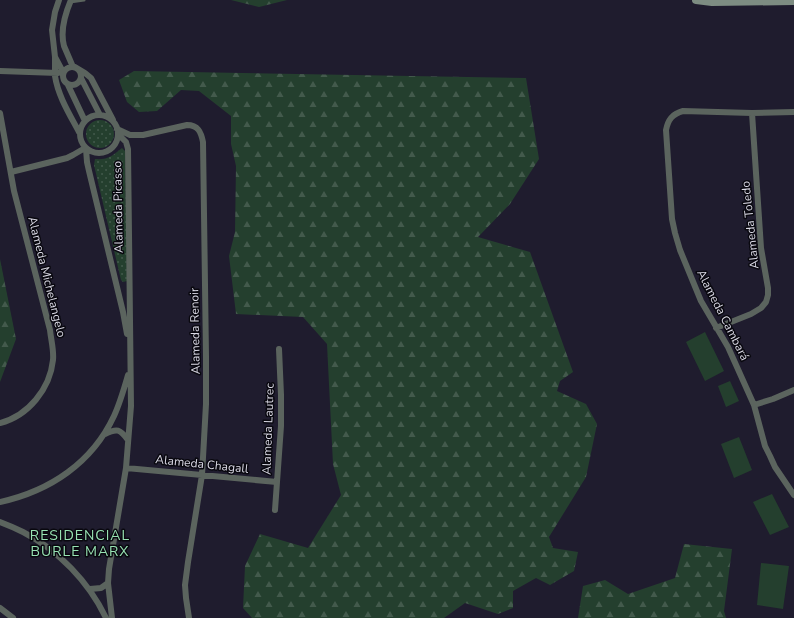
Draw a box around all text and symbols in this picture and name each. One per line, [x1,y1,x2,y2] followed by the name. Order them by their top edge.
[109,160,127,253] street label: Alameda Picasso
[737,180,763,270] street label: Alameda Toledo
[24,215,70,339] street label: Alameda Michelangelo
[693,267,753,363] street label: Alameda Cambará
[186,287,204,374] street label: Alameda Renoir
[258,382,278,475] street label: Alameda Lautrec
[155,451,250,477] street label: Alameda Chagall
[30,526,130,561] district label: RESIDENCIAL BURLE MARX

